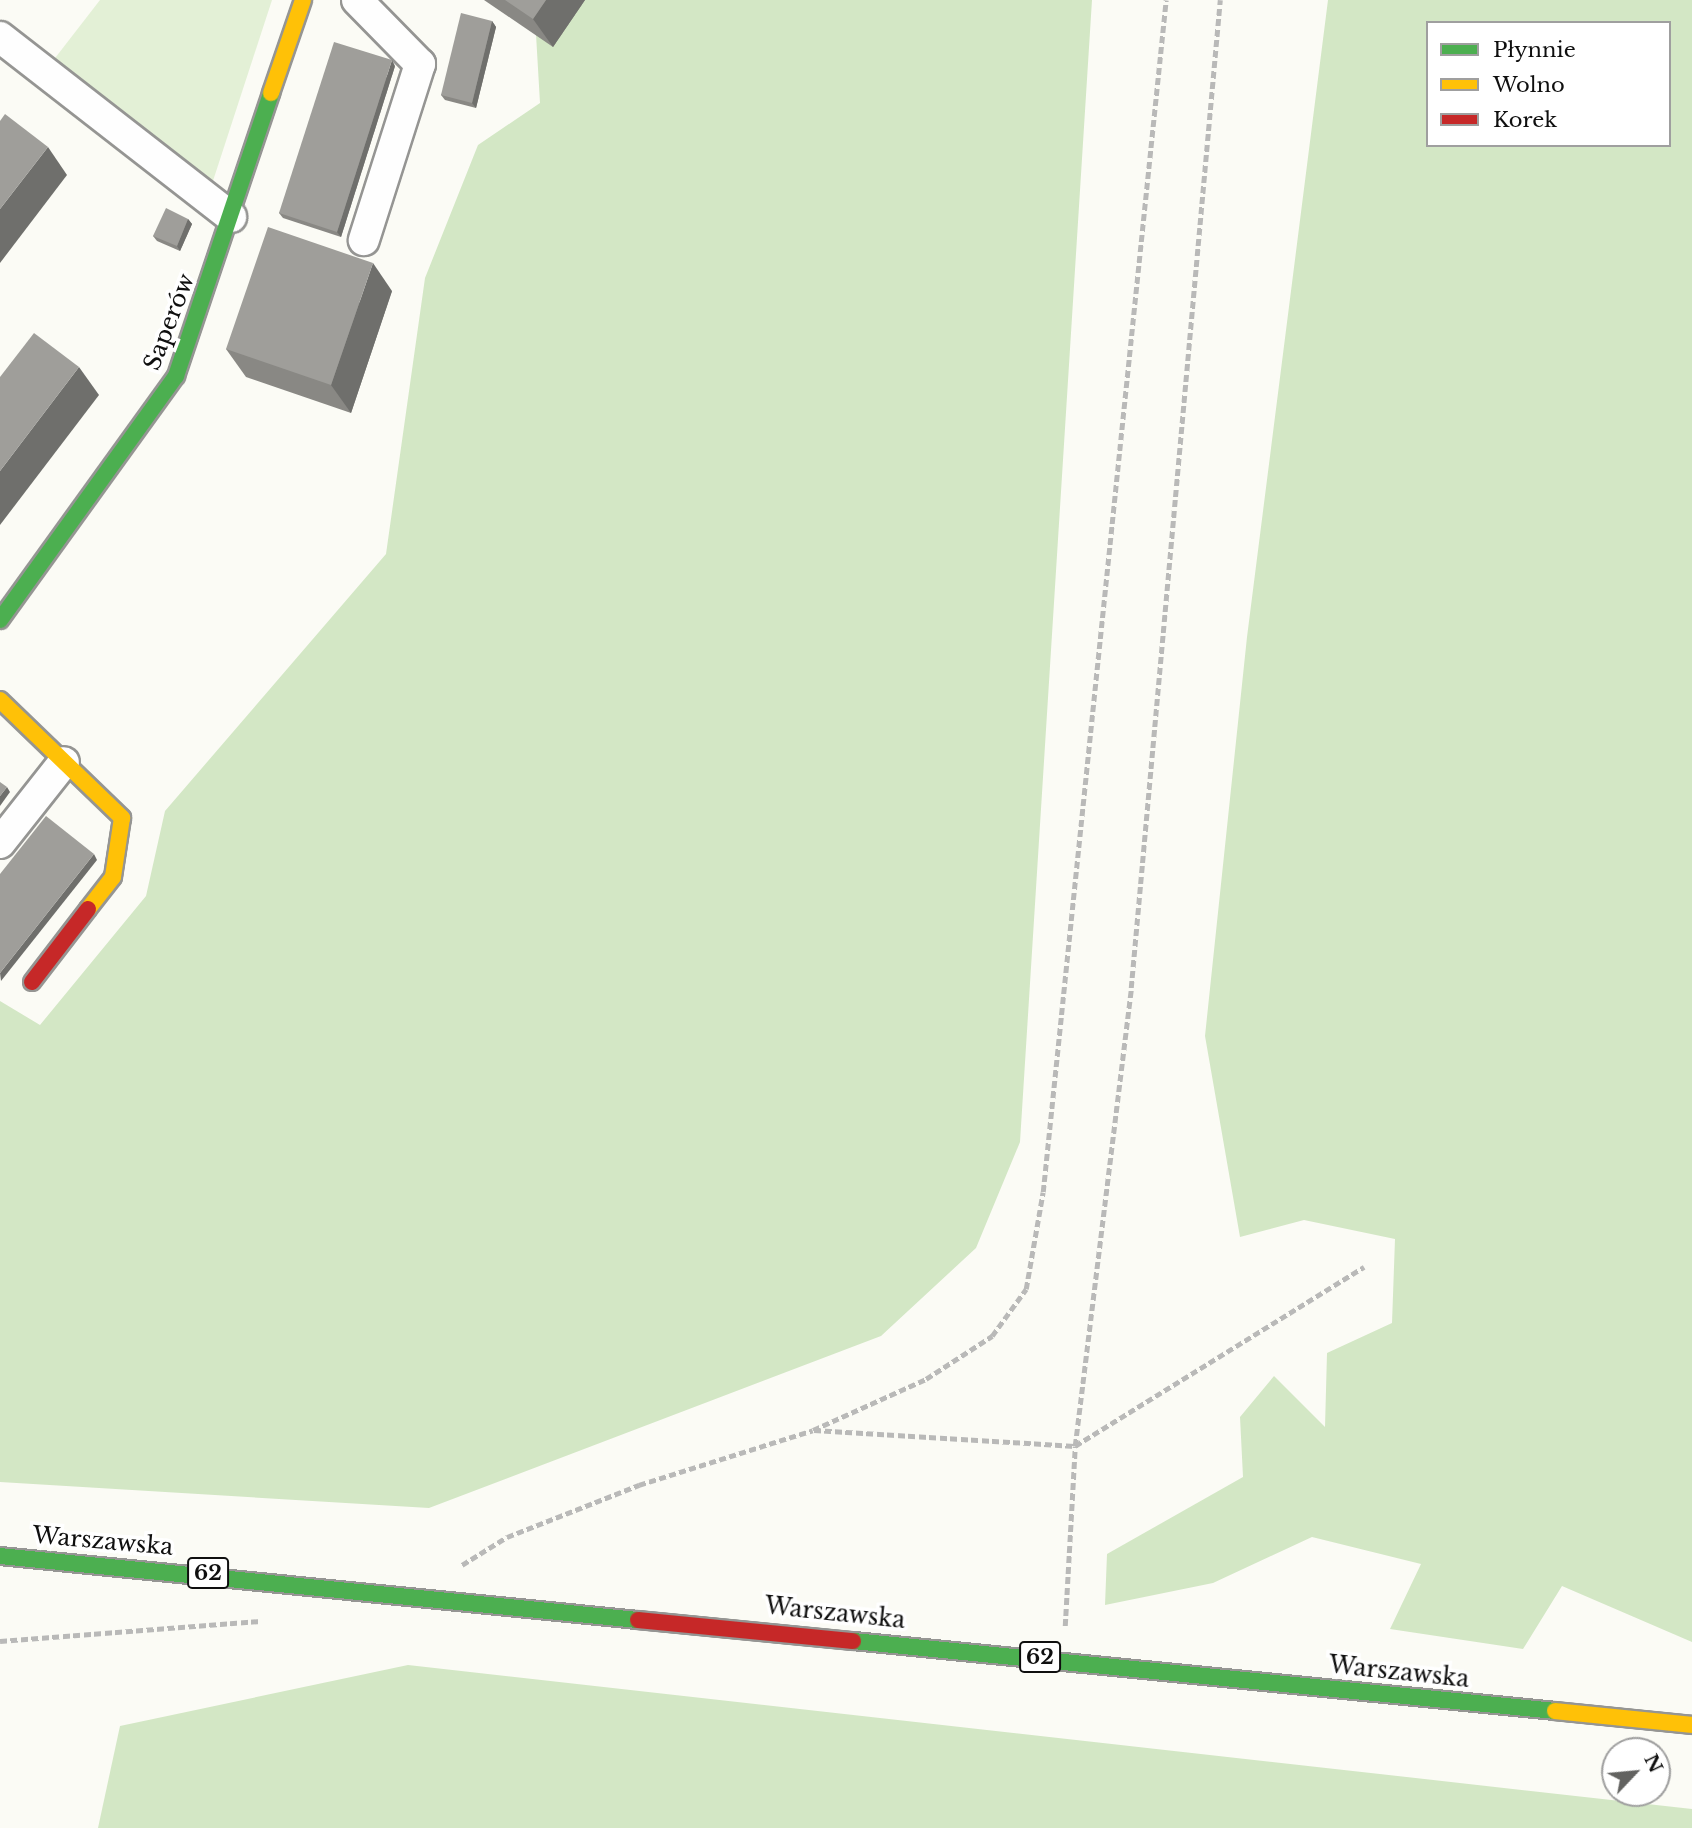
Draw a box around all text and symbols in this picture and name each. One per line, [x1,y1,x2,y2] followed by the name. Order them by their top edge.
[1426,21,1671,147] legend
[1493,37,1576,63] text: Płynnie
[1493,72,1565,98] text: Wolno
[1493,107,1557,133] text: Korek
[138,270,200,374] street label: Saperów
[32,1521,174,1561] street label: Warszawska
[187,1556,229,1590] road number: 62
[763,1592,907,1634] street label: Warszawska
[1019,1640,1061,1674] road number: 62
[1327,1651,1471,1693] street label: Warszawska
[1601,1737,1671,1807] north arrow
[1639,1750,1668,1777] text: N

